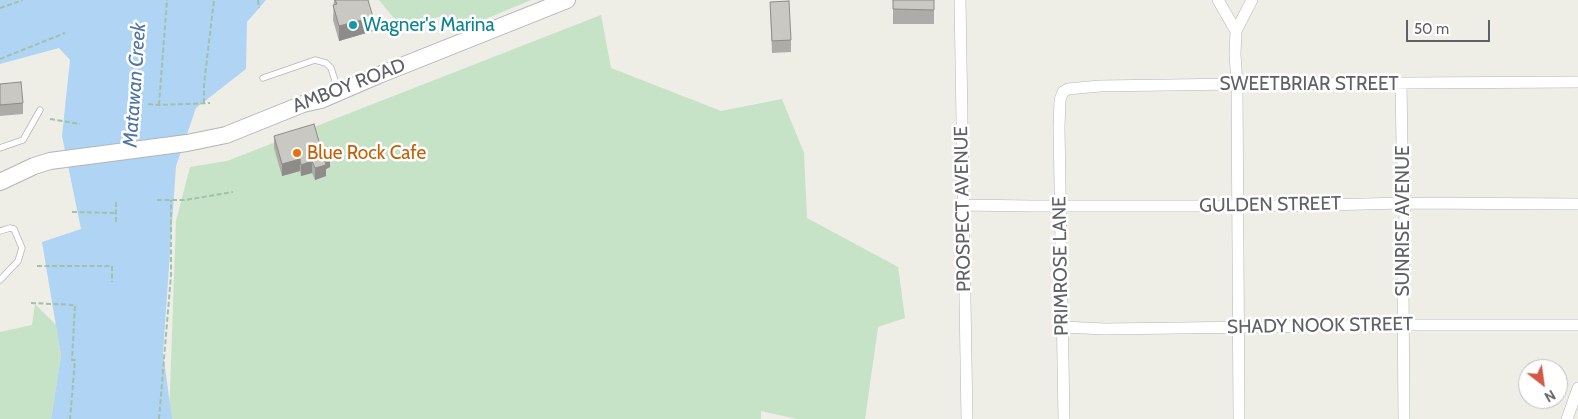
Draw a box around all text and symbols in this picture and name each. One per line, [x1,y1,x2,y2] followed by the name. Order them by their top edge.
[1408,10,1492,42] scale bar
[363,14,495,36] place label: Wagner's Marina
[347,19,359,31] marker: Wagner's Marina
[1414,20,1449,38] text: 50 m
[119,22,151,148] water label: Matawan Creek
[289,54,409,118] street label: AMBOY ROAD
[1219,73,1399,95] street label: SWEETBRIAR STREET
[950,126,976,292] street label: PROSPECT AVENUE
[307,142,426,164] place label: Blue Rock Cafe
[1392,146,1414,296] street label: SUNRISE AVENUE
[291,147,303,159] marker: Blue Rock Cafe
[1199,192,1341,218] street label: GULDEN STREET
[1048,196,1074,336] street label: PRIMROSE LANE
[1227,313,1413,339] street label: SHADY NOOK STREET
[1518,359,1568,409] north arrow
[1541,386,1559,406] text: N

